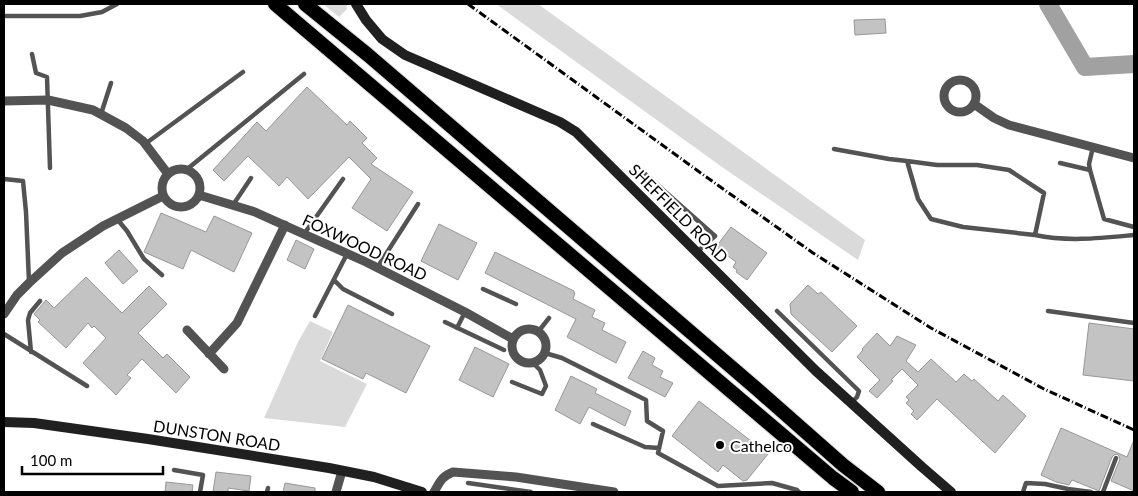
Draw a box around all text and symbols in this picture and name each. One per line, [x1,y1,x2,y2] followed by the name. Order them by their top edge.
[626,160,732,266] street label: SHEFFIELD ROAD
[300,210,430,284] street label: FOXWOOD ROAD
[152,416,282,454] street label: DUNSTON ROAD
[730,436,792,455] place label: Cathelco
[714,439,726,451] marker: Cathelco
[22,444,164,476] scale bar
[30,451,72,469] text: 100 m

